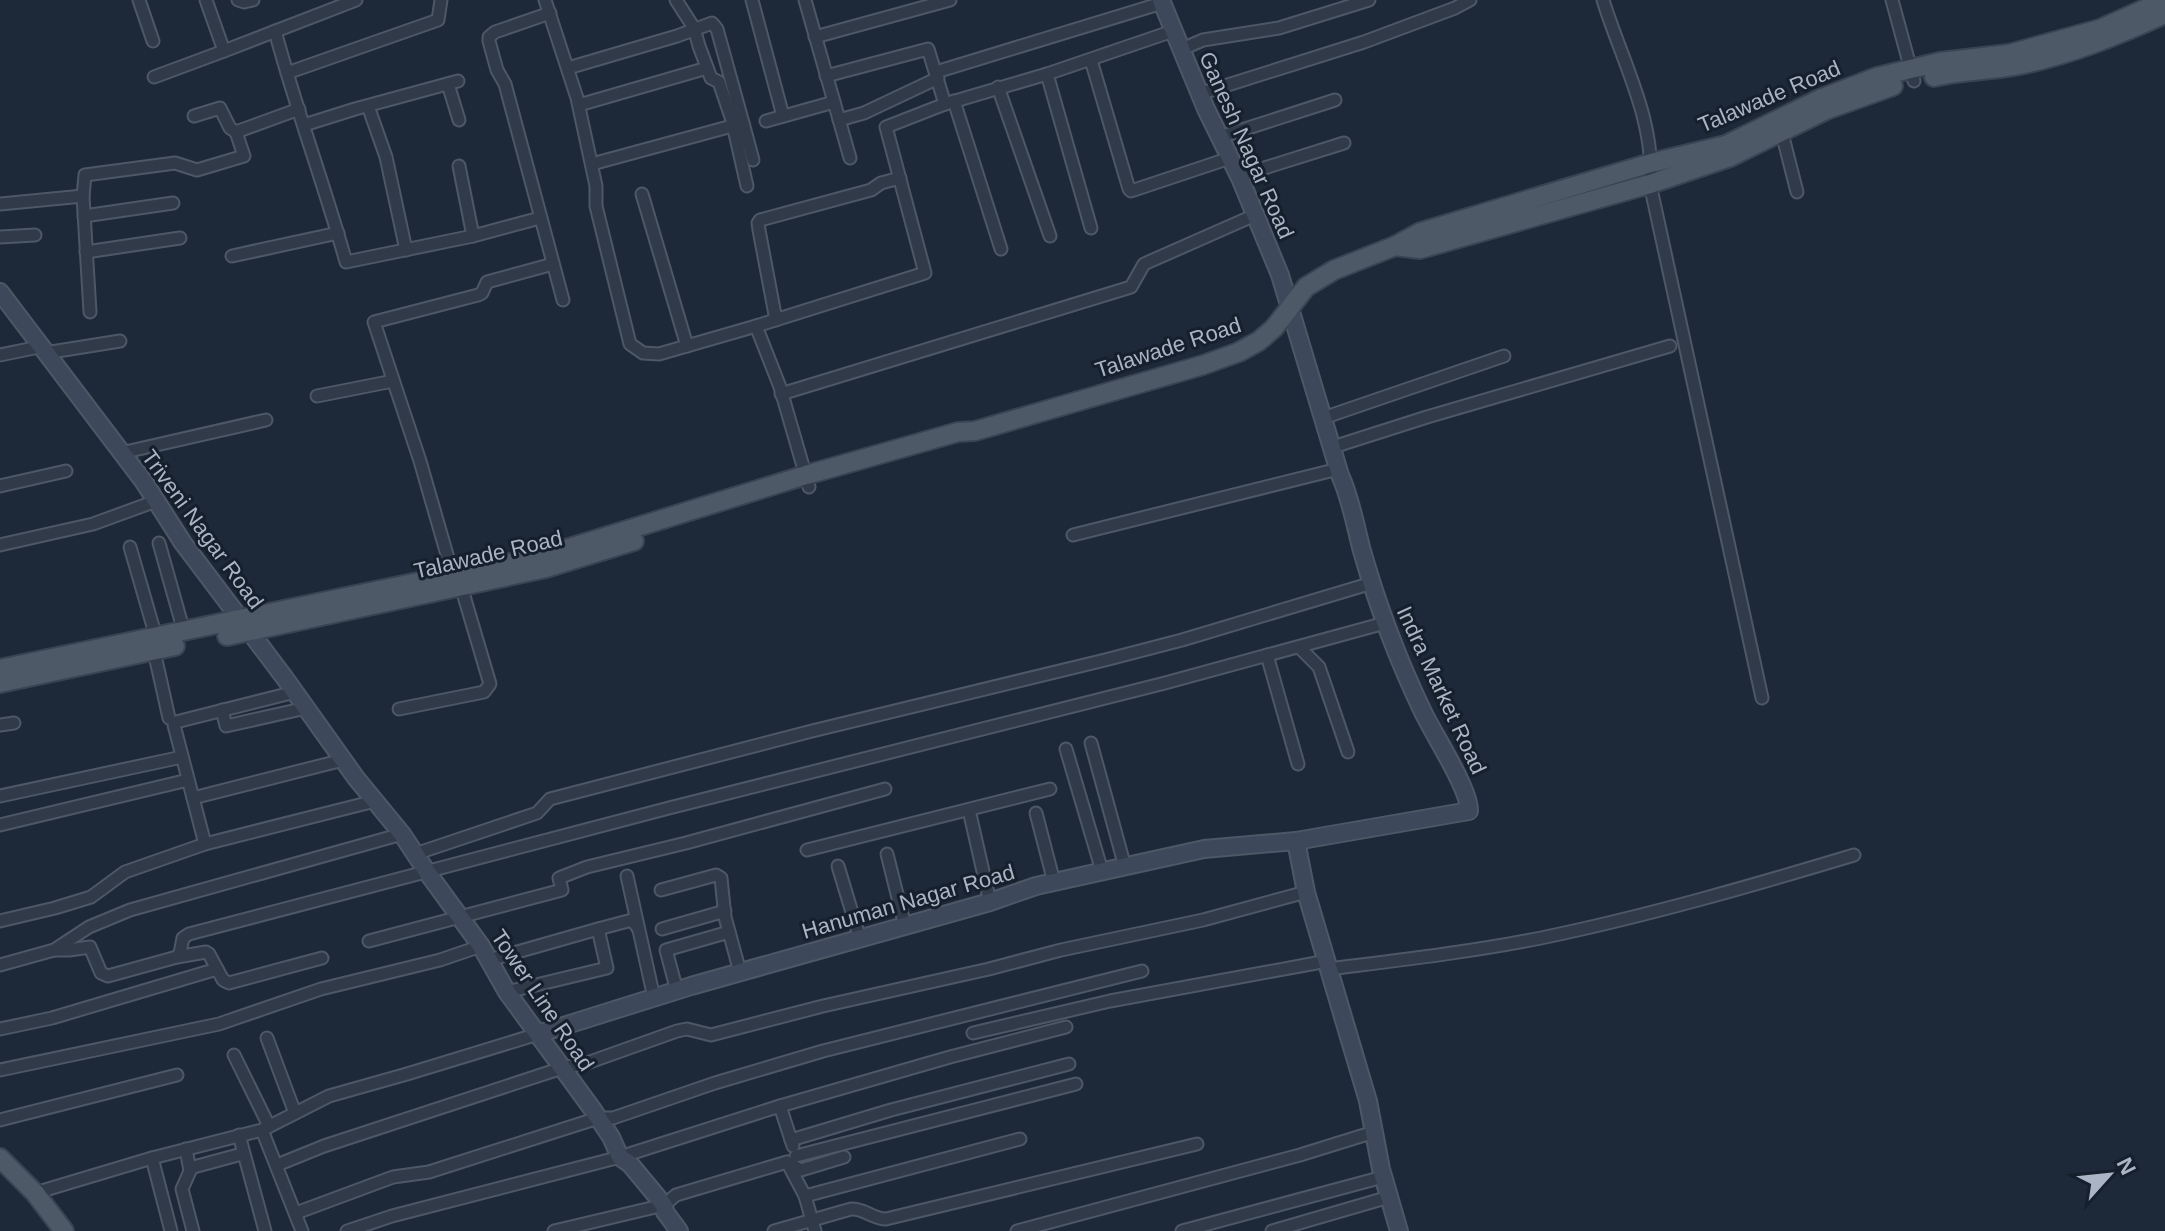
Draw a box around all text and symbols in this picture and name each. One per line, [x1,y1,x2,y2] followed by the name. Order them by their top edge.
[1194,48,1299,242] street label: Ganesh Nagar Road
[1695,55,1844,138] street label: Talawade Road
[1092,312,1244,383] street label: Talawade Road
[137,445,269,613] street label: Triveni Nagar Road
[411,525,565,584] street label: Talawade Road
[1392,602,1491,778] street label: Indra Market Road
[799,859,1017,944] street label: Hanuman Nagar Road
[486,925,599,1076] street label: Tower Line Road
[2069,1135,2149,1215] north arrow
[2112,1153,2141,1179] text: N

